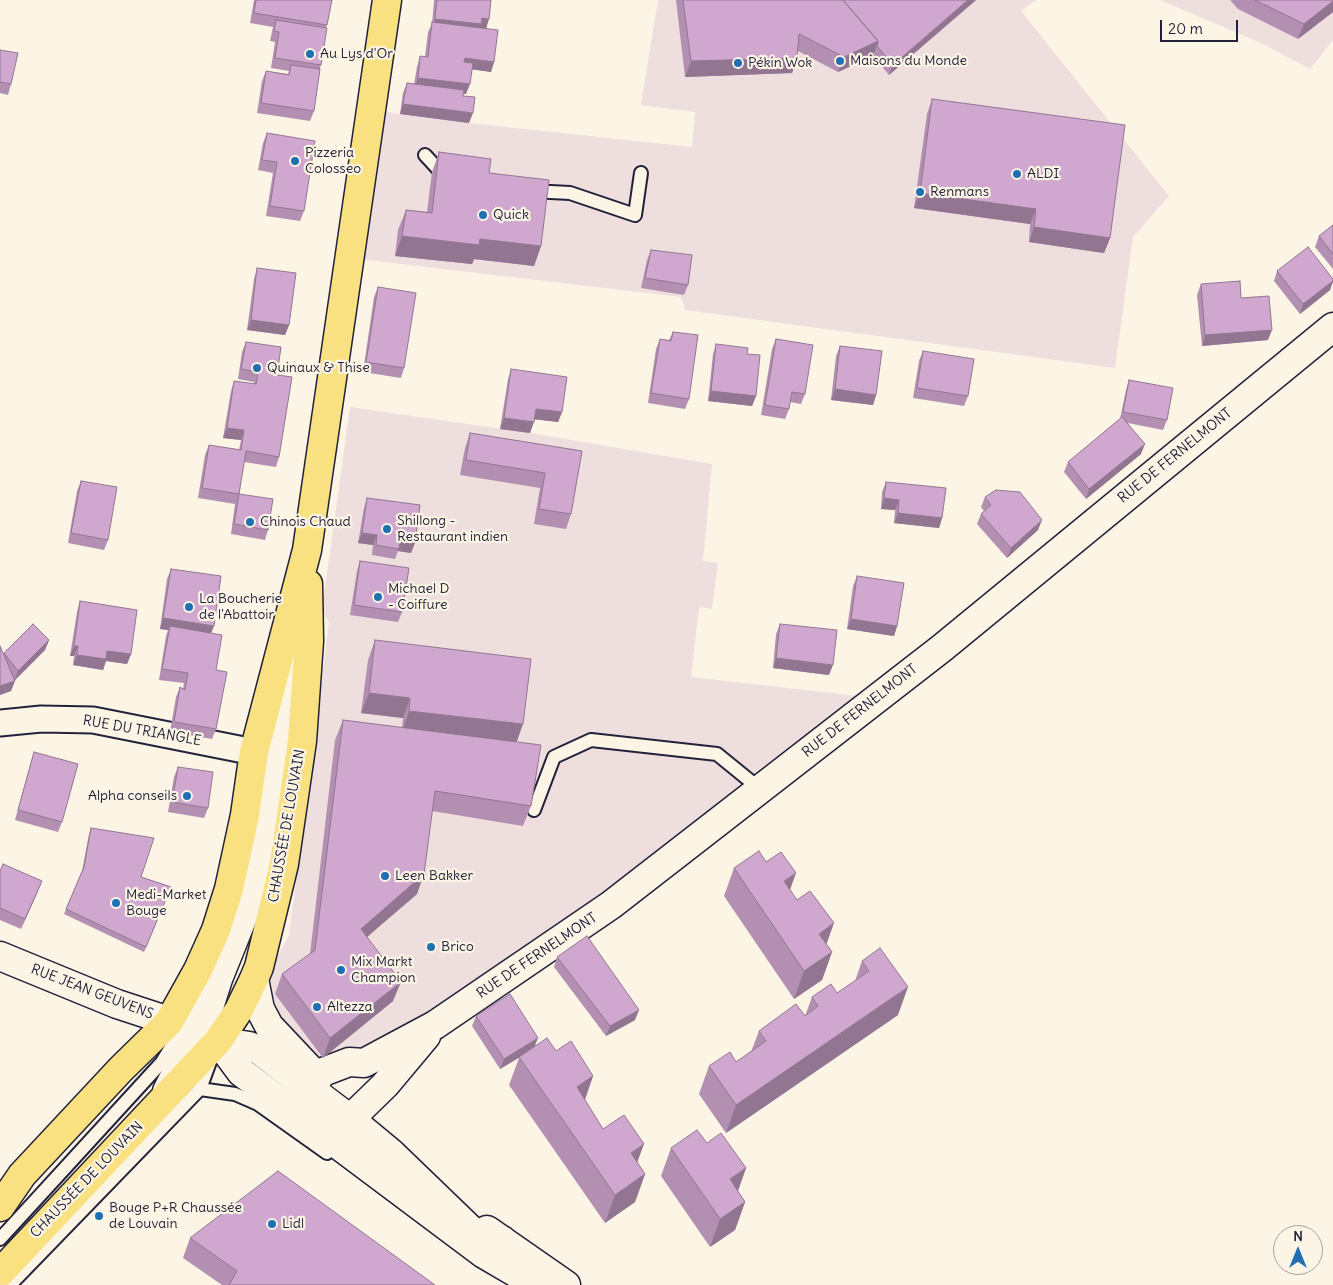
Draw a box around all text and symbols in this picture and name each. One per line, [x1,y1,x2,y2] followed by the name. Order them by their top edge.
[1163,10,1240,42] scale bar
[1168,19,1203,38] text: 20 m
[320,46,393,62] place label: Au Lys d'Or
[304,48,316,60] marker: Au Lys d'Or
[850,53,967,69] place label: Maisons du Monde
[748,55,812,71] place label: Pékin Wok
[834,55,846,67] marker: Maisons du Monde
[732,57,744,69] marker: Pékin Wok
[305,145,361,178] place label: Pizzeria Colosseo
[289,155,301,167] marker: Pizzeria Colosseo
[1027,166,1059,182] place label: ALDI
[1011,168,1023,180] marker: ALDI
[930,184,989,200] place label: Renmans
[914,186,926,198] marker: Renmans
[493,207,529,223] place label: Quick
[477,209,489,221] marker: Quick
[267,360,370,376] place label: Quinaux & Thise
[251,362,263,374] marker: Quinaux & Thise
[1115,405,1235,507] street label: RUE DE FERNELMONT
[397,513,508,546] place label: Shillong - Restaurant indien
[260,514,351,530] place label: Chinois Chaud
[244,516,256,528] marker: Chinois Chaud
[381,523,393,535] marker: Shillong - Restaurant indien
[388,581,450,614] place label: Michael D - Coiffure
[199,591,282,624] place label: La Boucherie de l'Abattoir
[372,591,384,603] marker: Michael D - Coiffure
[183,601,195,613] marker: La Boucherie de l'Abattoir
[799,661,921,761] street label: RUE DE FERNELMONT
[82,712,202,750] street label: RUE DU TRIANGLE
[265,748,309,904] street label: CHAUSSÉE DE LOUVAIN
[88,788,177,804] place label: Alpha conseils
[181,790,193,802] marker: Alpha conseils
[395,868,473,884] place label: Leen Bakker
[379,870,391,882] marker: Leen Bakker
[126,887,206,920] place label: Medi-Market Bouge
[110,897,122,909] marker: Medi-Market Bouge
[474,910,600,1002] street label: RUE DE FERNELMONT
[441,939,474,955] place label: Brico
[425,941,437,953] marker: Brico
[351,954,416,986] place label: Mix Markt Champion
[28,961,156,1023] street label: RUE JEAN GEUVENS
[335,964,347,976] marker: Mix Markt Champion
[327,999,373,1015] place label: Altezza
[311,1001,323,1013] marker: Altezza
[27,1118,147,1242] street label: CHAUSSÉE DE LOUVAIN
[109,1200,242,1232] place label: Bouge P+R Chaussée de Louvain
[93,1210,105,1222] marker: Bouge P+R Chaussée de Louvain
[282,1216,304,1232] place label: Lidl
[266,1218,278,1230] marker: Lidl
[1273,1225,1323,1275] north arrow
[1293,1227,1303,1245] text: N

